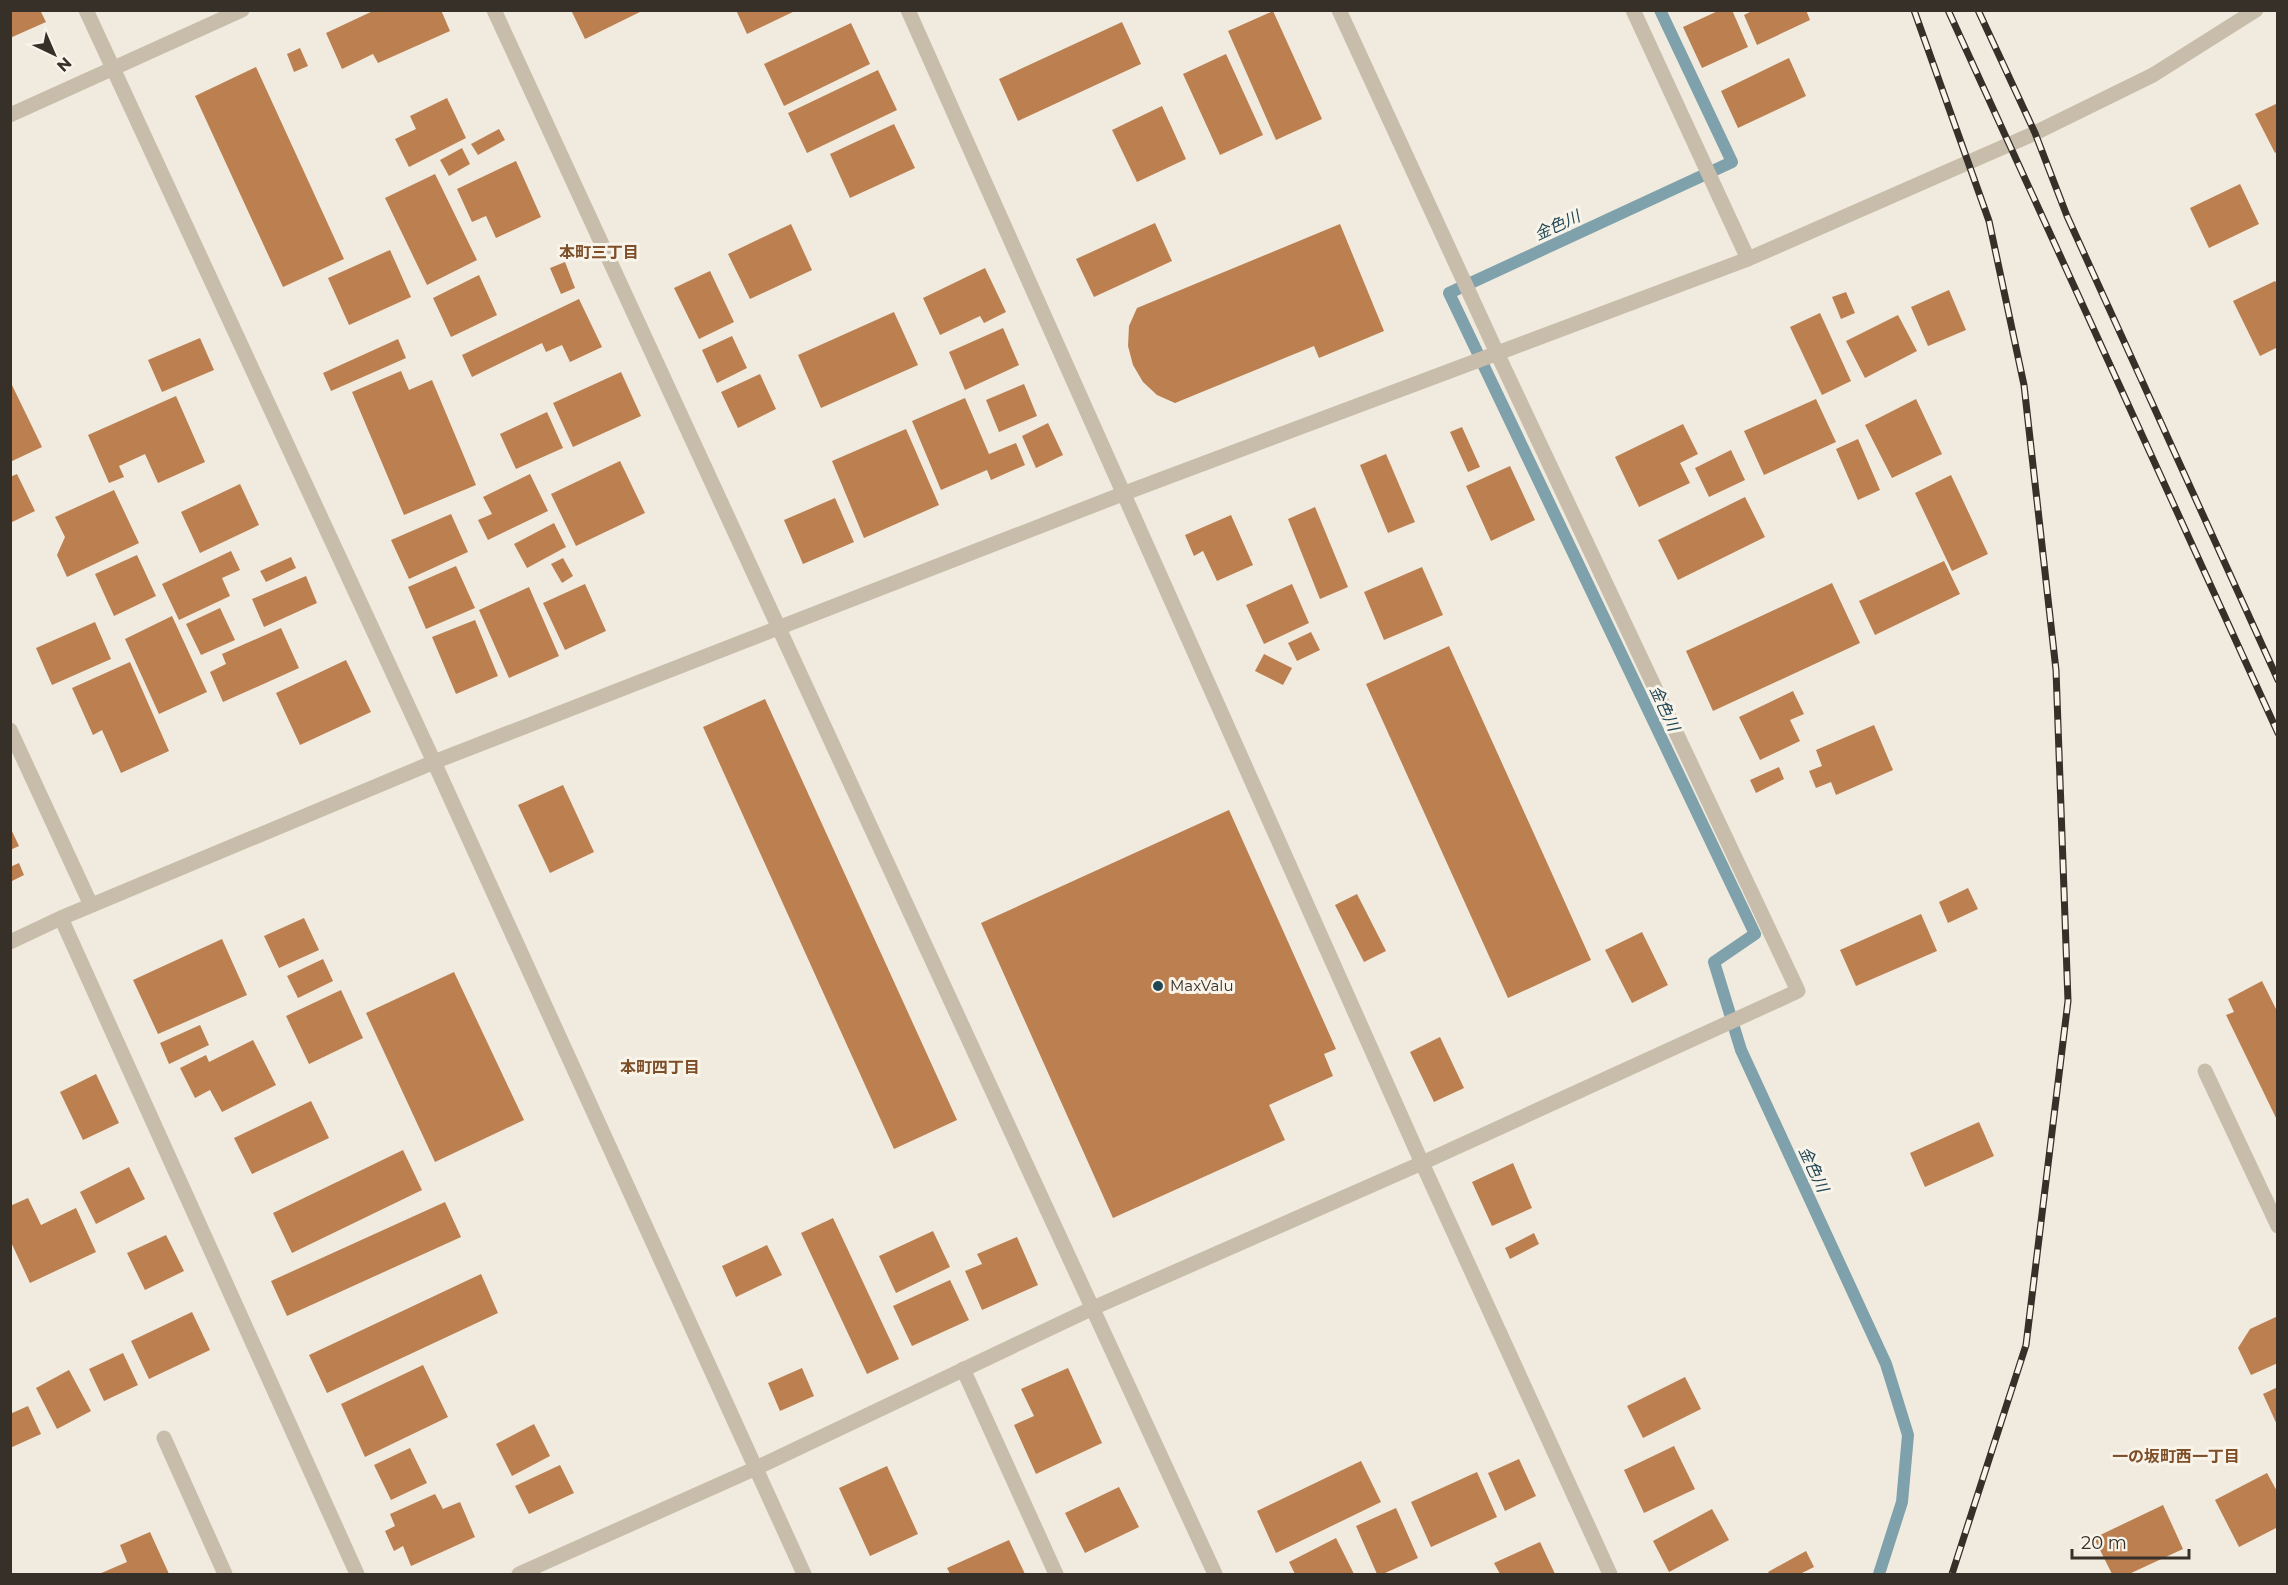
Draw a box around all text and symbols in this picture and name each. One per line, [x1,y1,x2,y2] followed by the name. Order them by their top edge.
[24,24,84,84] north arrow
[53,53,75,76] text: N
[1531,206,1585,244] water label: 金色川
[559,243,639,262] district label: 本町三丁目
[1646,682,1684,736] water label: 金色川
[1170,976,1233,995] place label: MaxValu
[1151,979,1165,993] marker: MaxValu
[620,1058,700,1077] district label: 本町四丁目
[1795,1143,1833,1197] water label: 金色川
[2112,1447,2240,1466] district label: 一の坂町西一丁目
[2072,1522,2189,1560] scale bar
[2081,1532,2127,1554] text: 20 m

